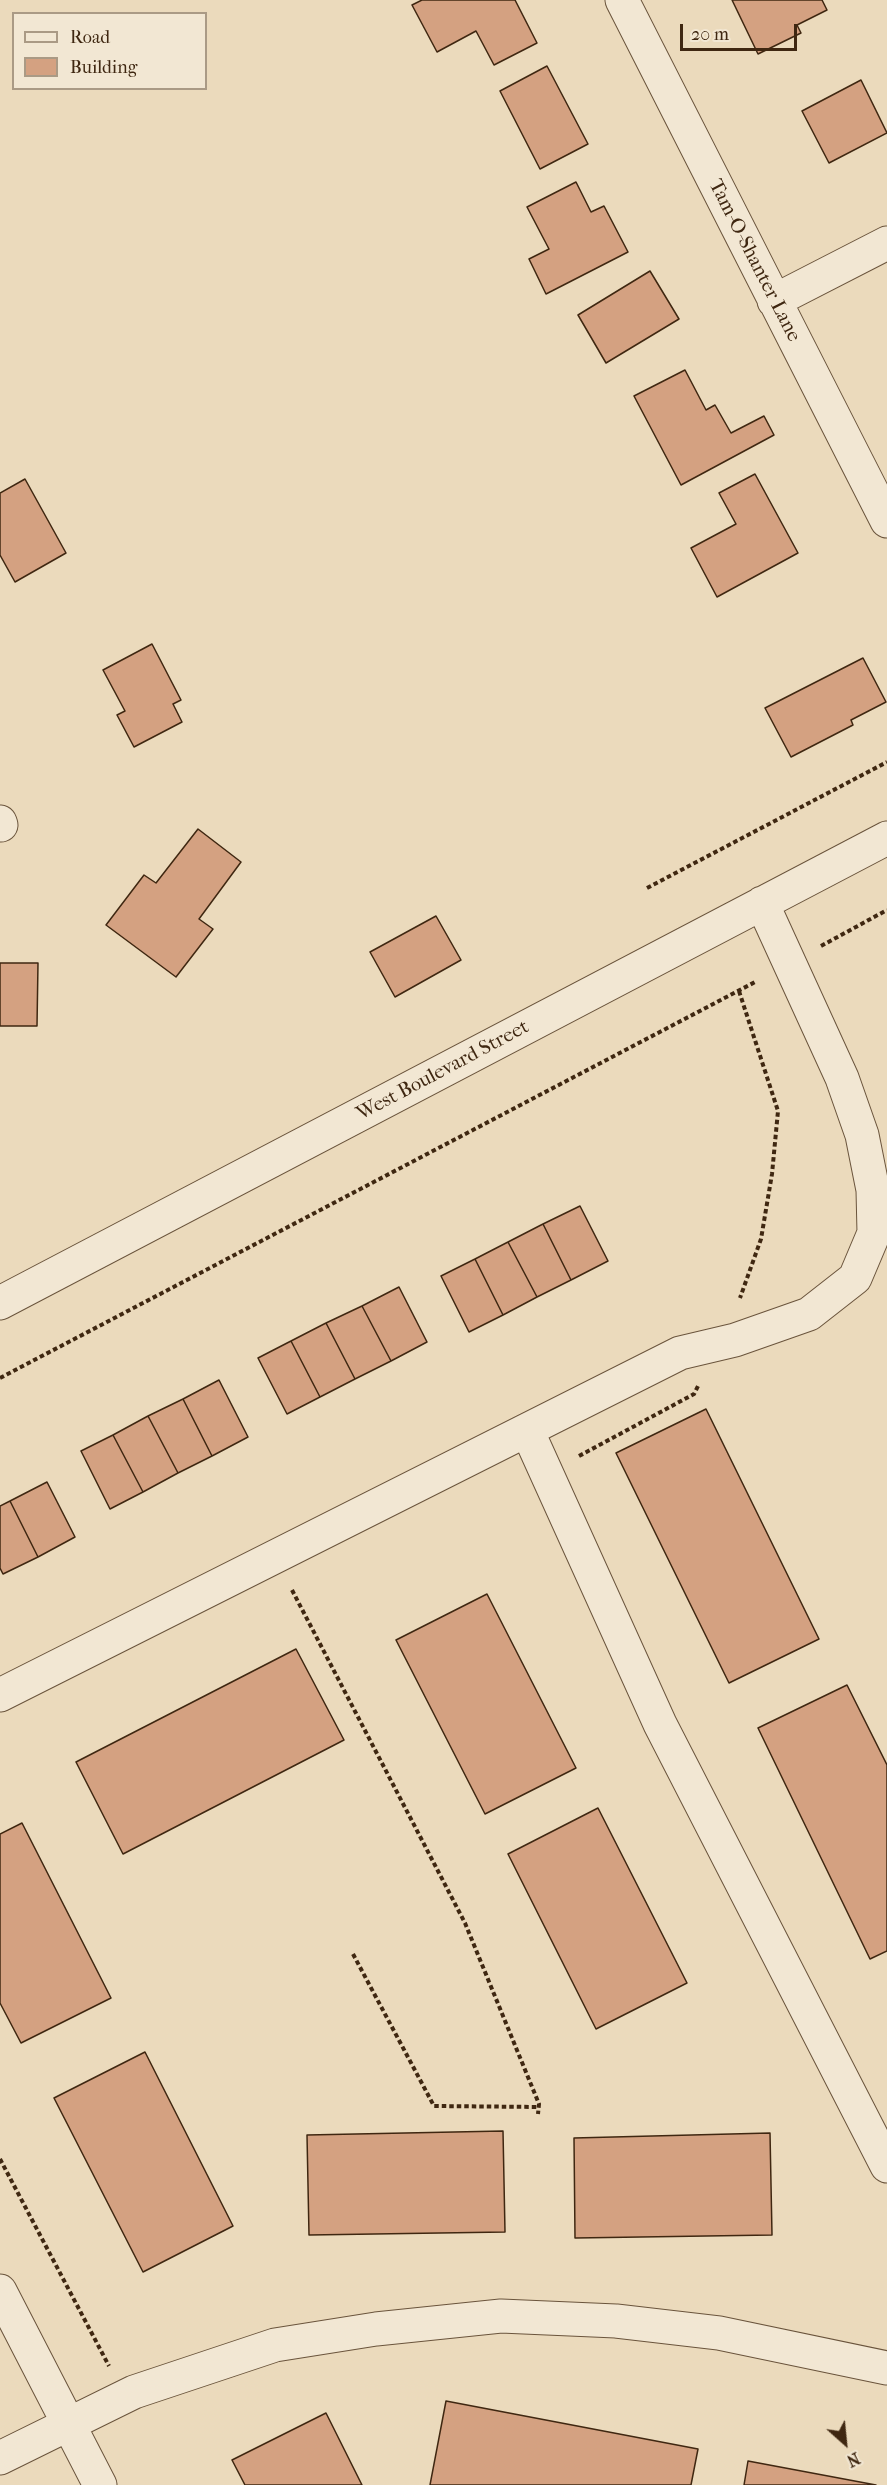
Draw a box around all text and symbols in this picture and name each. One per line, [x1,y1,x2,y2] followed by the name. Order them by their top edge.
[12,12,207,90] legend
[683,12,800,50] scale bar
[691,24,729,45] text: 20 m
[70,27,110,48] text: Road
[70,57,137,78] text: Building
[703,176,805,346] street label: Tam-O-Shanter Lane
[353,1015,533,1127] street label: West Boulevard Street
[815,2413,875,2473] north arrow
[844,2448,863,2471] text: N

